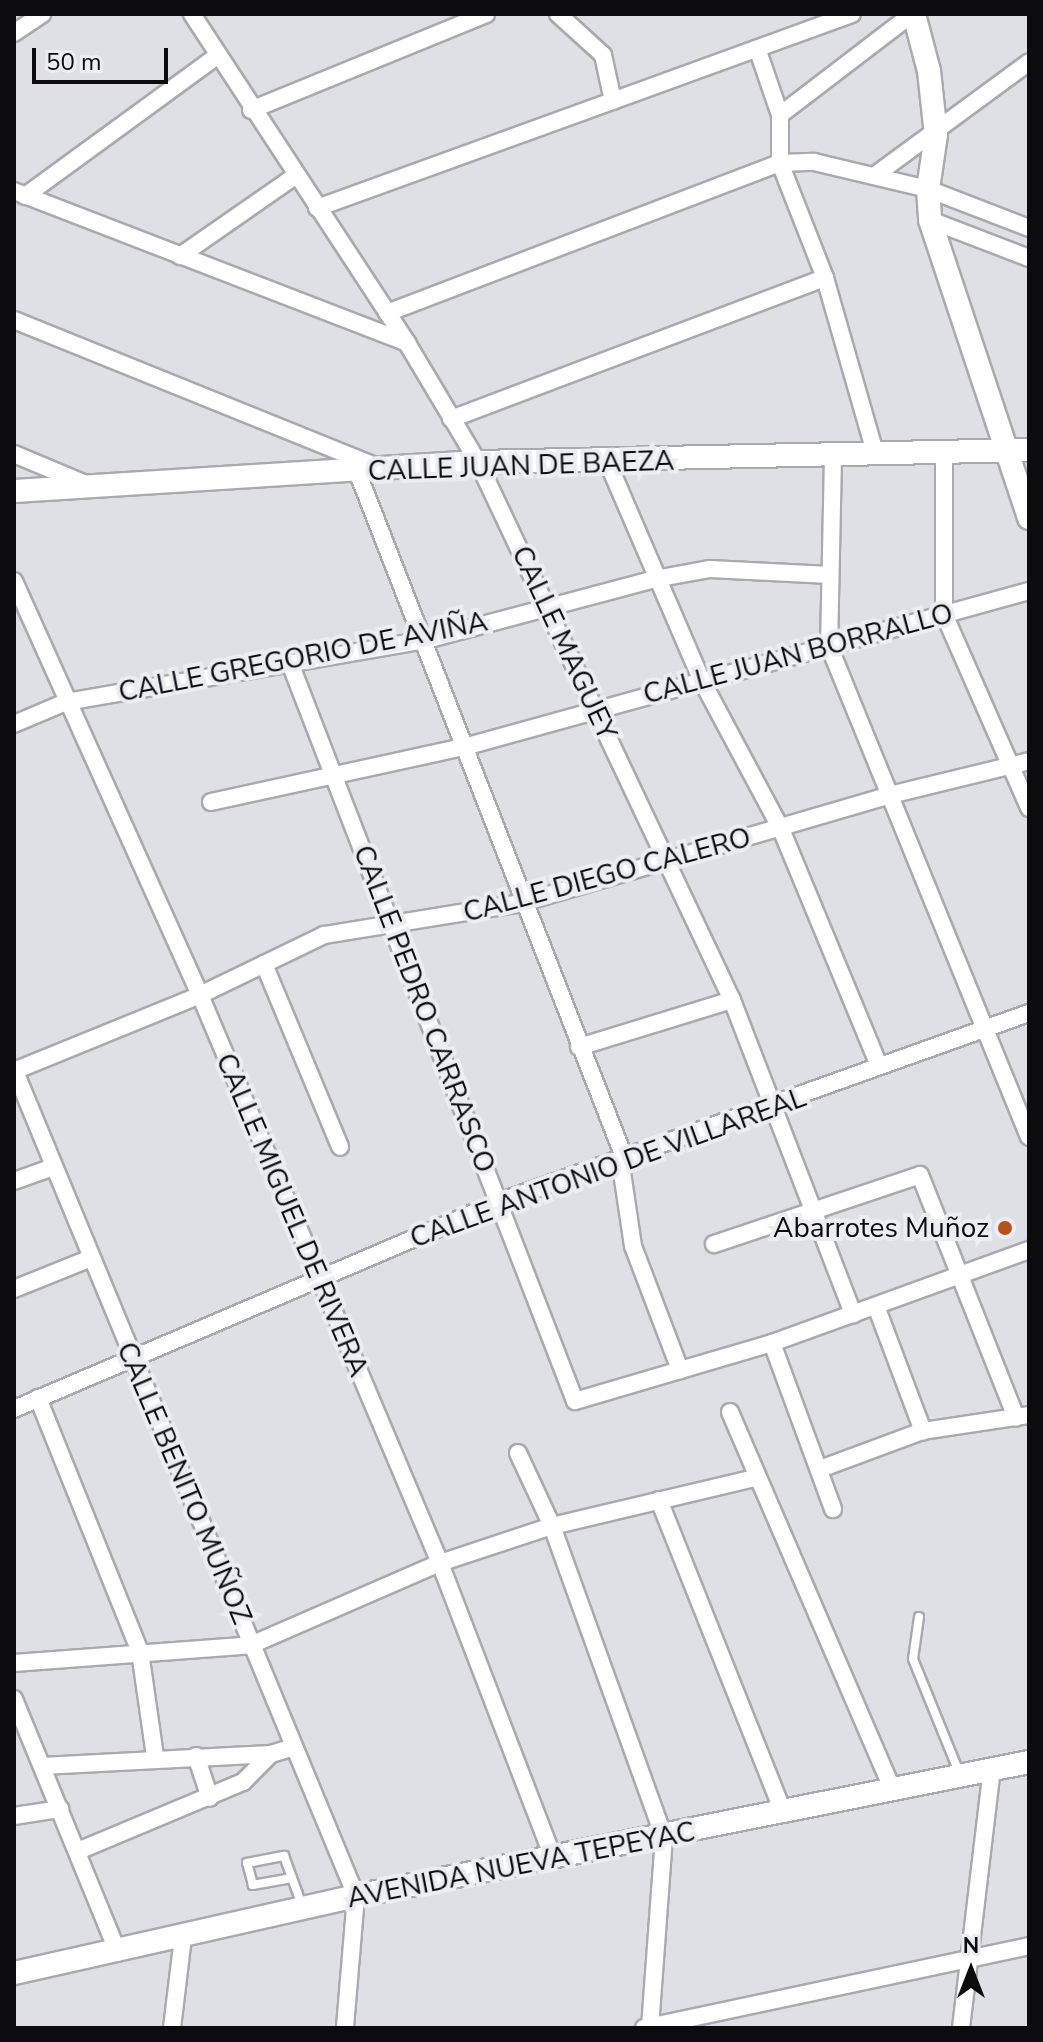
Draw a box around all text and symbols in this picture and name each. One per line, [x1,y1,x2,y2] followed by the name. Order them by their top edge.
[36,32,172,82] scale bar
[46,46,102,78] text: 50 m
[367,444,675,488] street label: CALLE JUAN DE BAEZA
[504,541,624,745] street label: CALLE MAGUEY
[640,596,956,712] street label: CALLE JUAN BORRALLO
[116,605,490,709] street label: CALLE GREGORIO DE AVIÑA
[460,820,754,930] street label: CALLE DIEGO CALERO
[346,841,502,1177] street label: CALLE PEDRO CARRASCO
[209,1048,375,1382] street label: CALLE MIGUEL DE RIVERA
[405,1081,811,1255] street label: CALLE ANTONIO DE VILLAREAL
[773,1211,989,1245] place label: Abarrotes Muñoz
[996,1219,1014,1237] marker: Abarrotes Muñoz
[109,1337,259,1629] street label: CALLE BENITO MUÑOZ
[344,1815,698,1915] street label: AVENIDA NUEVA TEPEYAC
[931,1930,1011,2010] north arrow
[963,1931,979,1961] text: N

